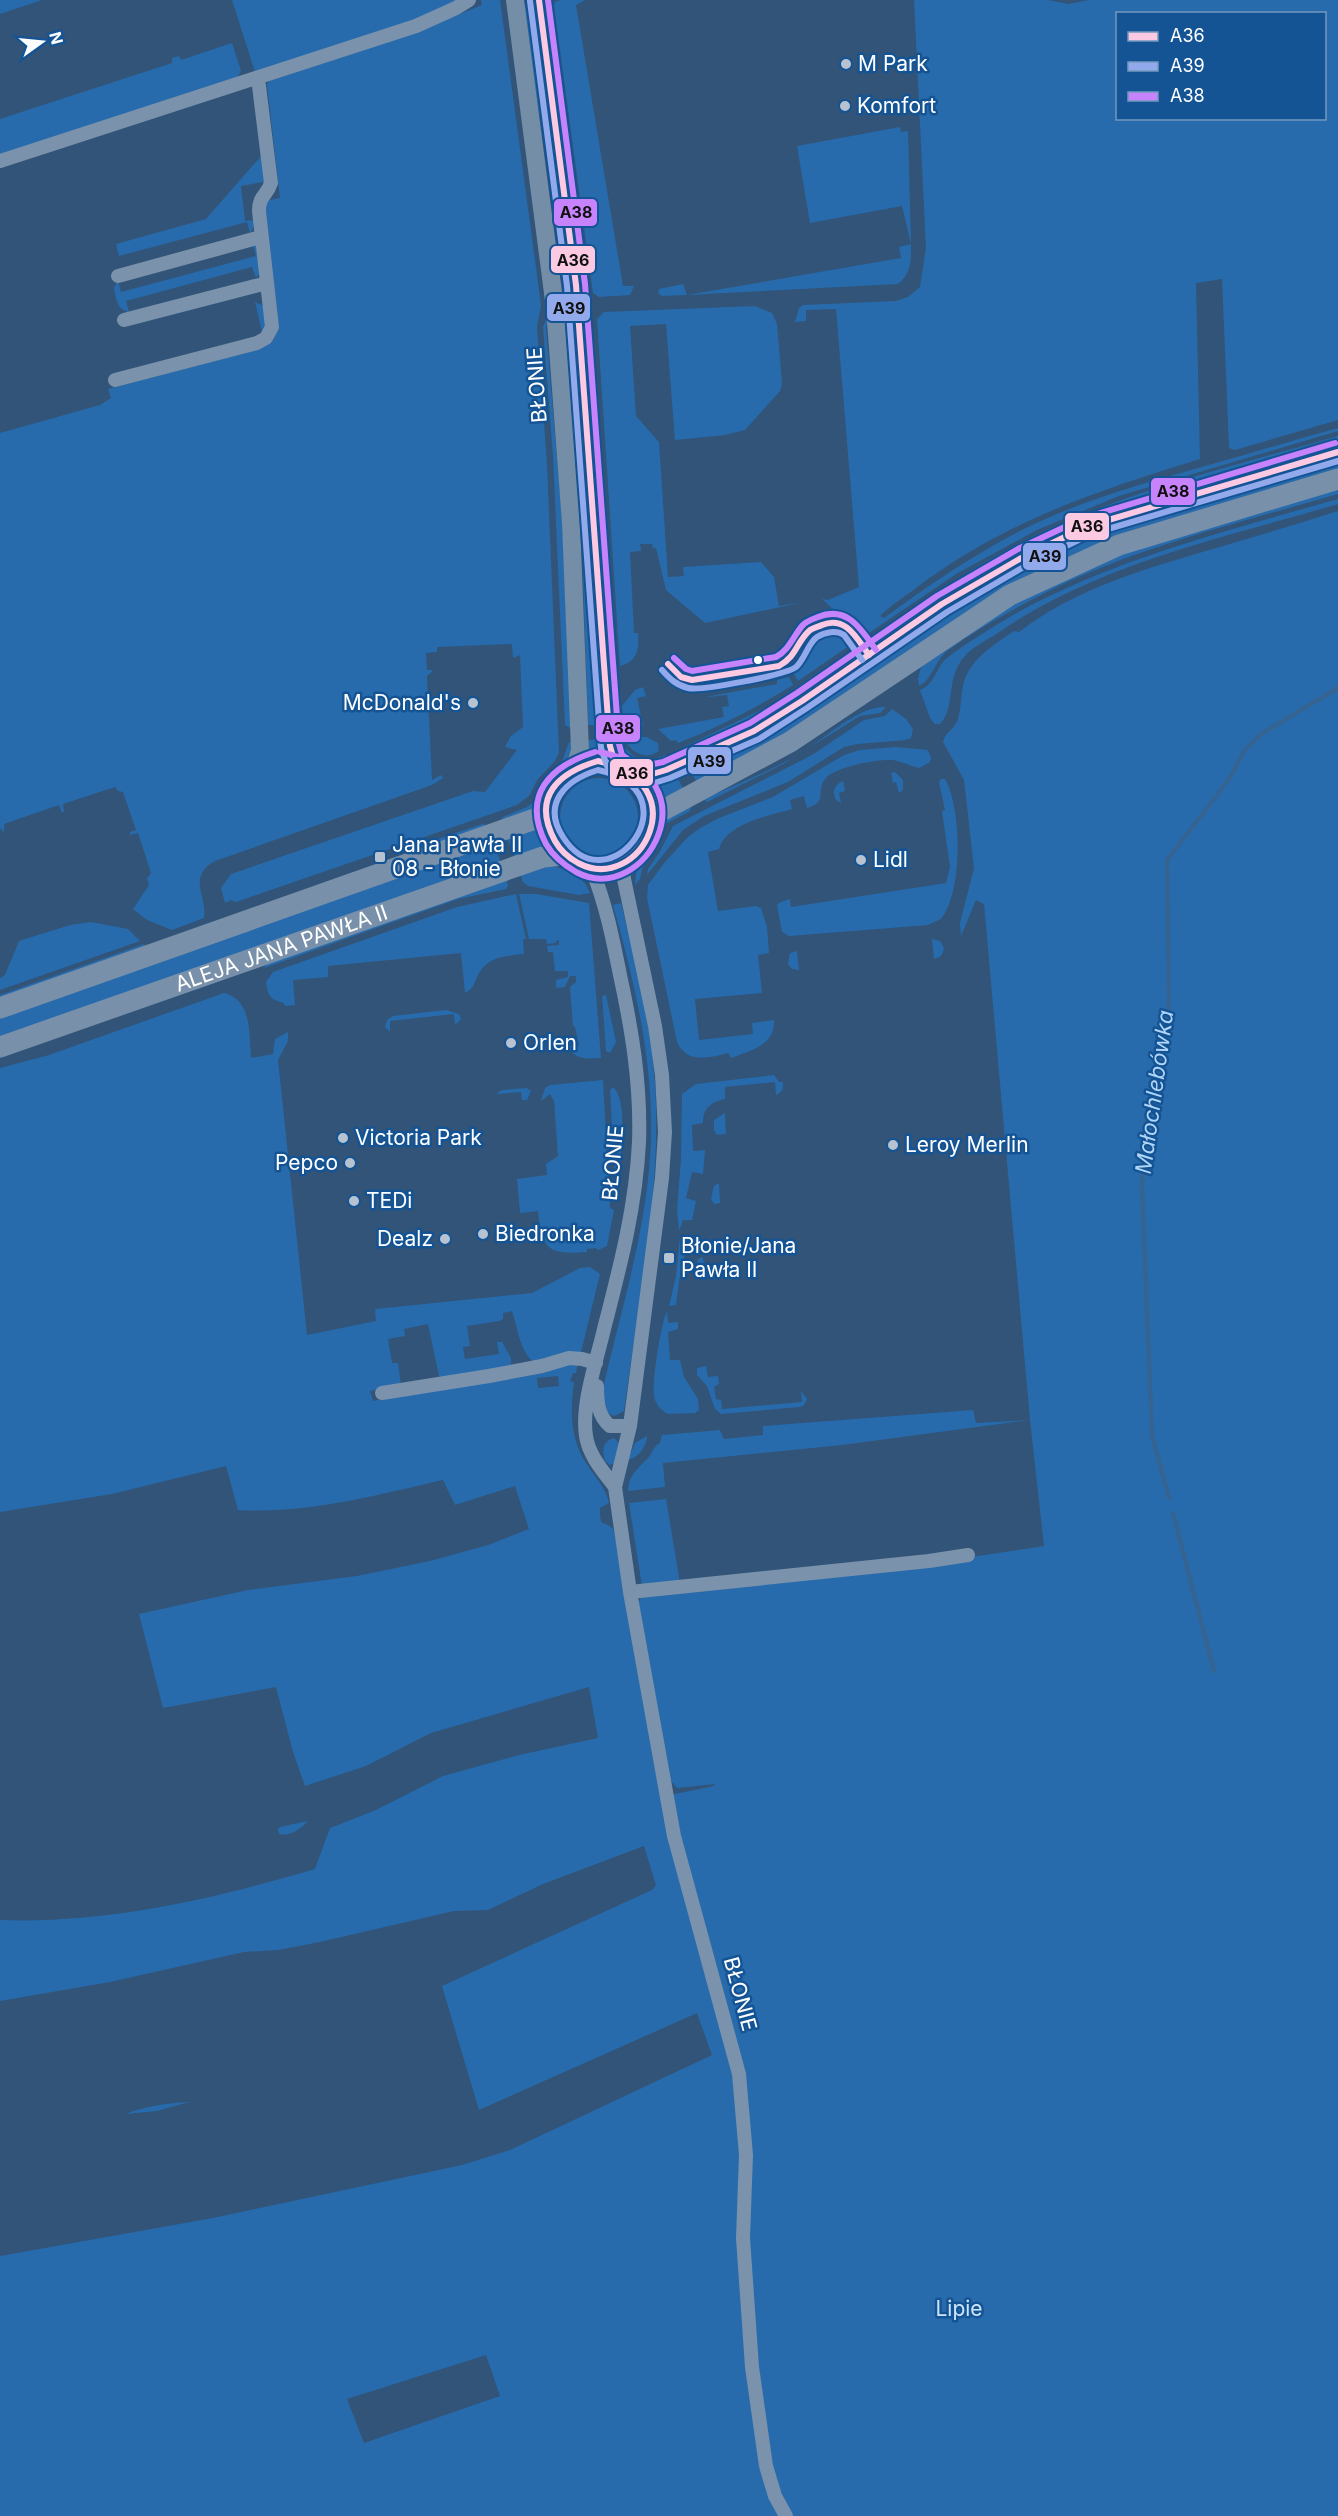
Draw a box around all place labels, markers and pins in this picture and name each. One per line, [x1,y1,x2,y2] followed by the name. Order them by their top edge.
[858,51,928,76] place label: M Park
[839,57,853,71] marker: M Park
[857,93,936,118] place label: Komfort
[838,99,852,113] marker: Komfort
[752,654,764,666] unlabelled marker
[343,690,461,715] place label: McDonald's
[466,696,480,710] marker: McDonald's
[392,832,522,881] place label: Jana Pawła II 08 - Błonie
[873,847,908,872] place label: Lidl
[373,850,387,864] marker: Jana Pawła II 08 - Błonie
[854,853,868,867] marker: Lidl
[523,1030,577,1055] place label: Orlen
[504,1036,518,1050] marker: Orlen
[355,1125,482,1150] place label: Victoria Park
[336,1131,350,1145] marker: Victoria Park
[905,1132,1029,1157] place label: Leroy Merlin
[886,1138,900,1152] marker: Leroy Merlin
[275,1150,338,1175] place label: Pepco
[343,1156,357,1170] marker: Pepco
[366,1188,412,1213] place label: TEDi
[347,1194,361,1208] marker: TEDi
[495,1221,595,1246] place label: Biedronka
[377,1226,433,1251] place label: Dealz
[476,1227,490,1241] marker: Biedronka
[438,1232,452,1246] marker: Dealz
[681,1233,796,1282] place label: Błonie/Jana Pawła II
[662,1251,676,1265] marker: Błonie/Jana Pawła II

